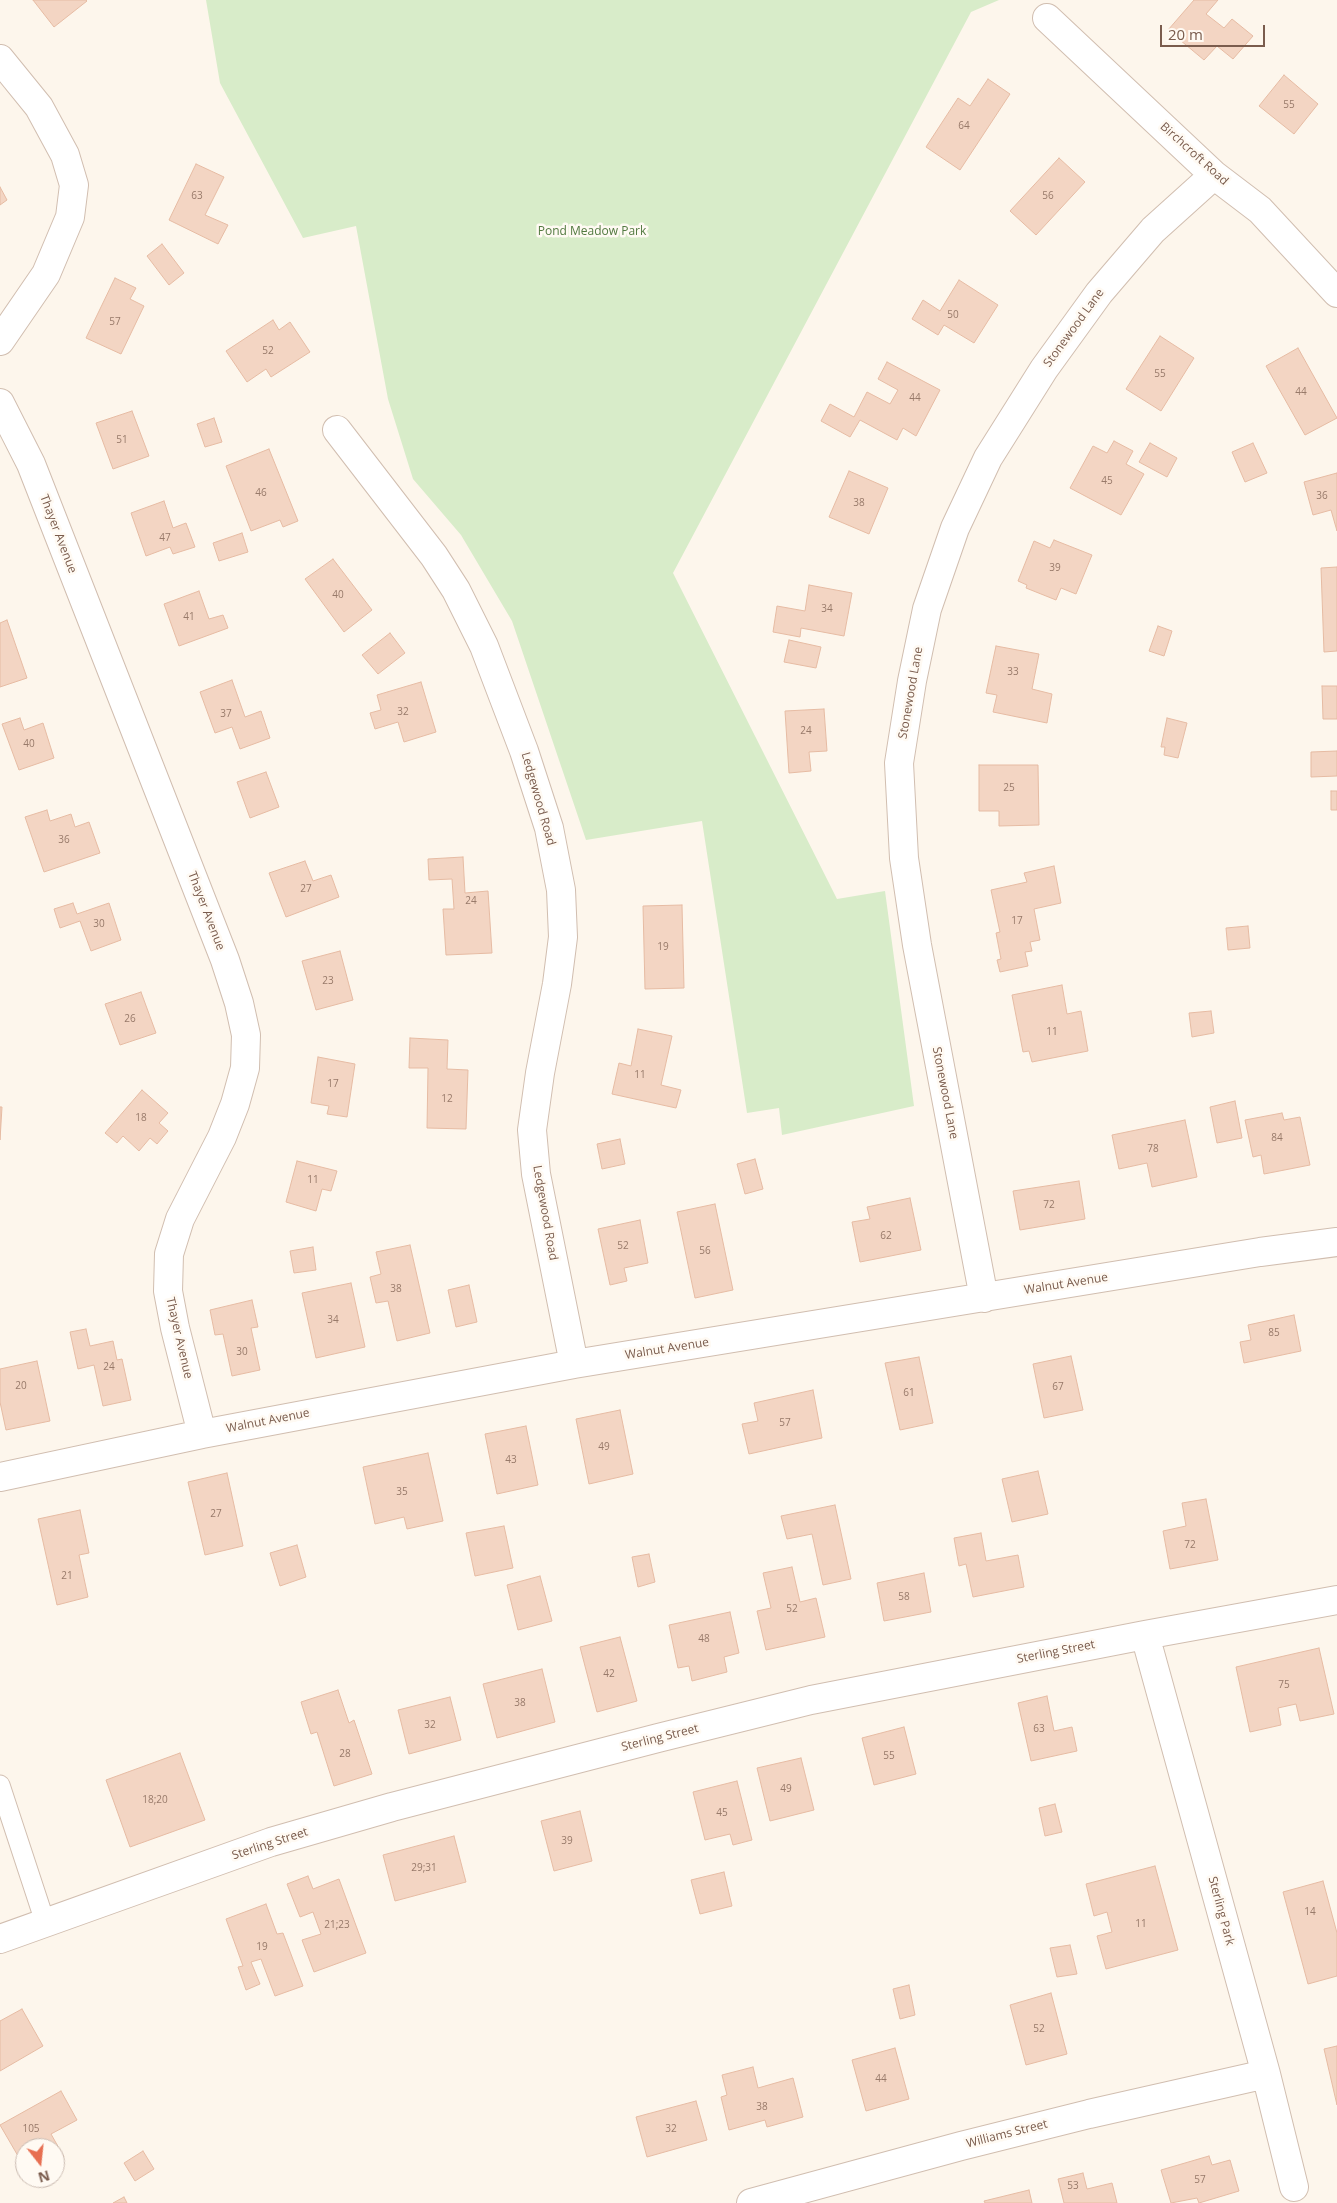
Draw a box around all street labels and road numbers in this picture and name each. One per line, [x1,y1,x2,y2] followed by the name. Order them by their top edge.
[1157,120,1231,188] street label: Birchcroft Road
[1041,286,1107,370] street label: Stonewood Lane
[36,493,80,575] street label: Thayer Avenue
[896,646,926,740] street label: Stonewood Lane
[518,751,558,847] street label: Ledgewood Road
[184,870,228,952] street label: Thayer Avenue
[929,1046,961,1140] street label: Stonewood Lane
[530,1164,560,1262] street label: Ledgewood Road
[1023,1270,1109,1298] street label: Walnut Avenue
[163,1296,195,1380] street label: Thayer Avenue
[624,1335,710,1363] street label: Walnut Avenue
[225,1406,311,1436] street label: Walnut Avenue
[1016,1637,1096,1667] street label: Sterling Street
[620,1721,700,1755] street label: Sterling Street
[230,1825,310,1863] street label: Sterling Street
[1205,1875,1237,1947] street label: Sterling Park
[965,2117,1049,2151] street label: Williams Street

